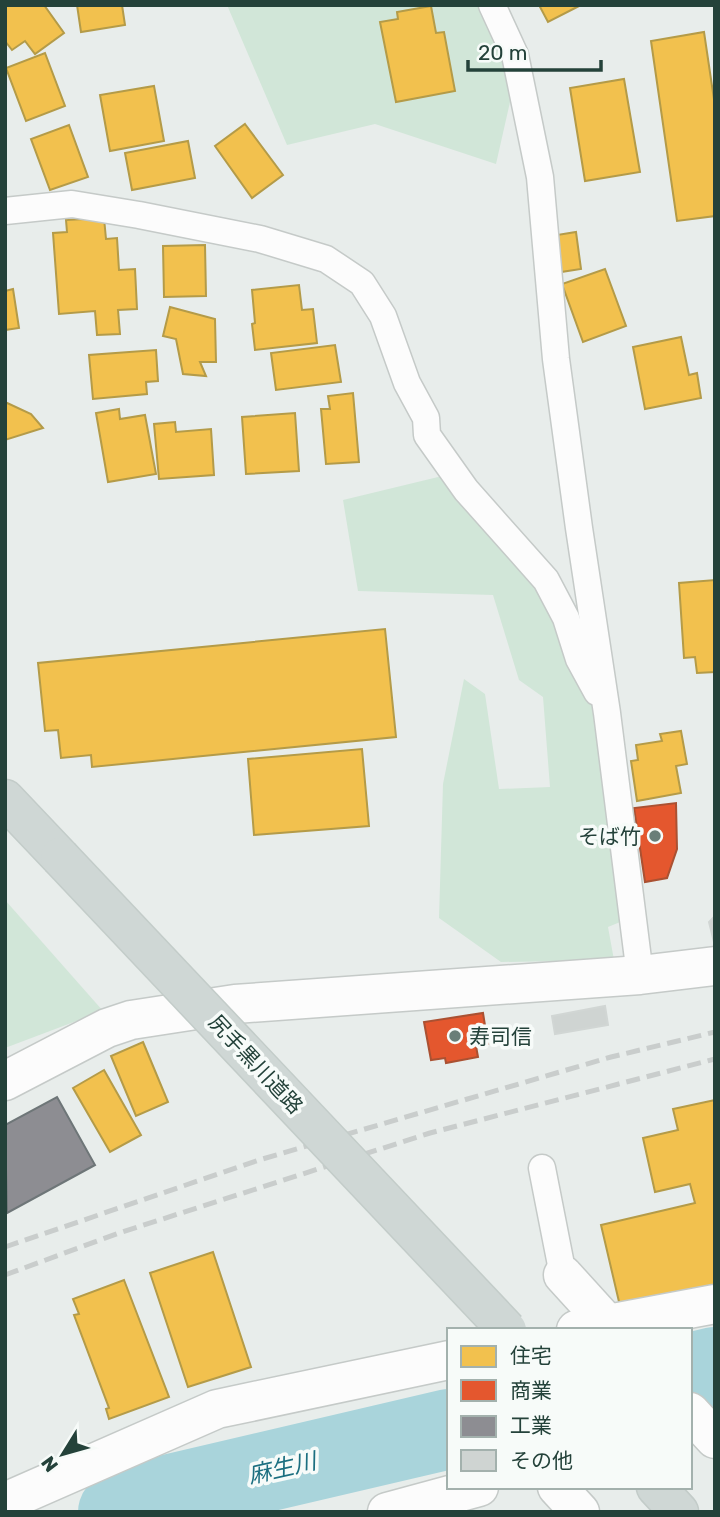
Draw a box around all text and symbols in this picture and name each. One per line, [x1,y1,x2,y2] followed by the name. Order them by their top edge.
[468,28,601,72] scale bar
[478,40,527,65] text: 20 m
[578,824,641,849] place label: そば竹
[647,828,663,844] marker: そば竹
[204,1009,308,1119] street label: 尻手黒川道路
[469,1024,532,1049] place label: 寿司信
[447,1028,463,1044] marker: 寿司信
[447,1328,692,1489] legend
[510,1343,552,1368] text: 住宅
[510,1378,552,1403] text: 商業
[510,1413,552,1438] text: 工業
[28,1419,98,1489] north arrow
[245,1446,322,1489] water label: 麻生川
[510,1448,573,1473] text: その他
[37,1452,63,1476] text: N

